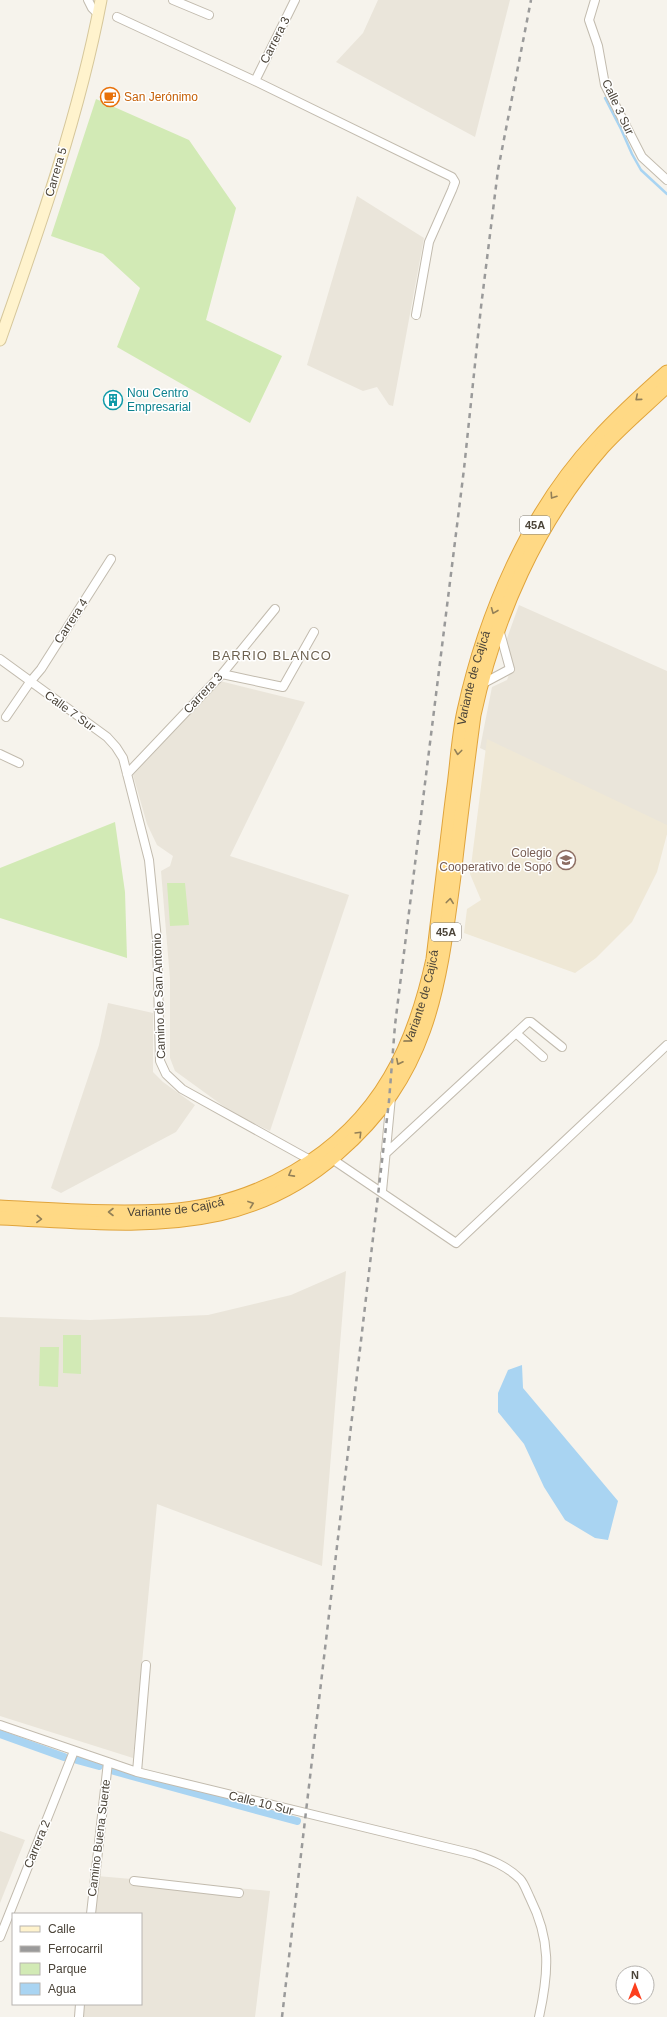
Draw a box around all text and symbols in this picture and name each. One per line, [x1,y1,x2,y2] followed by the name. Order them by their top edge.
[257,14,293,66] street label: Carrera 3
[599,77,637,137] street label: Calle 3 Sur
[99,86,121,108] cafe icon: San Jerónimo
[124,90,198,104] place label: San Jerónimo
[42,145,70,198] street label: Carrera 5
[127,386,191,414] place label: Nou Centro Empresarial
[102,389,124,411] building icon: Nou Centro Empresarial
[635,393,642,400] one-way arrow
[550,492,558,499] one-way arrow
[520,516,550,534] road number: 45A
[51,596,91,646] street label: Carrera 4
[490,608,498,615] one-way arrow
[454,629,493,726] street label: Variante de Cajicá
[212,648,332,663] district label: BARRIO BLANCO
[181,669,226,716] street label: Carrera 3
[42,688,98,734] street label: Calle 7 Sur
[454,749,463,755] one-way arrow
[439,846,552,874] place label: Colegio Cooperativo de Sopó
[555,849,577,871] school or university icon: Colegio Cooperativo de Sopó
[446,898,455,904] one-way arrow
[431,923,461,941] road number: 45A
[150,932,168,1059] street label: Camino de San Antonio
[401,949,441,1046] street label: Variante de Cajicá
[396,1057,403,1065] one-way arrow
[354,1131,362,1139] one-way arrow
[288,1169,295,1176] one-way arrow
[127,1194,226,1219] street label: Variante de Cajicá
[247,1200,254,1209] one-way arrow
[108,1208,114,1216] one-way arrow
[36,1215,42,1224] one-way arrow
[85,1778,113,1897] street label: Camino Buena Suerte
[227,1788,295,1818] street label: Calle 10 Sur
[21,1818,53,1870] street label: Carrera 2
[12,1913,142,2005] legend
[48,1922,76,1936] text: Calle
[48,1942,103,1956] text: Ferrocarril
[48,1962,87,1976] text: Parque
[615,1965,655,2005] north arrow
[631,1969,639,1981] text: N
[48,1982,76,1996] text: Agua

